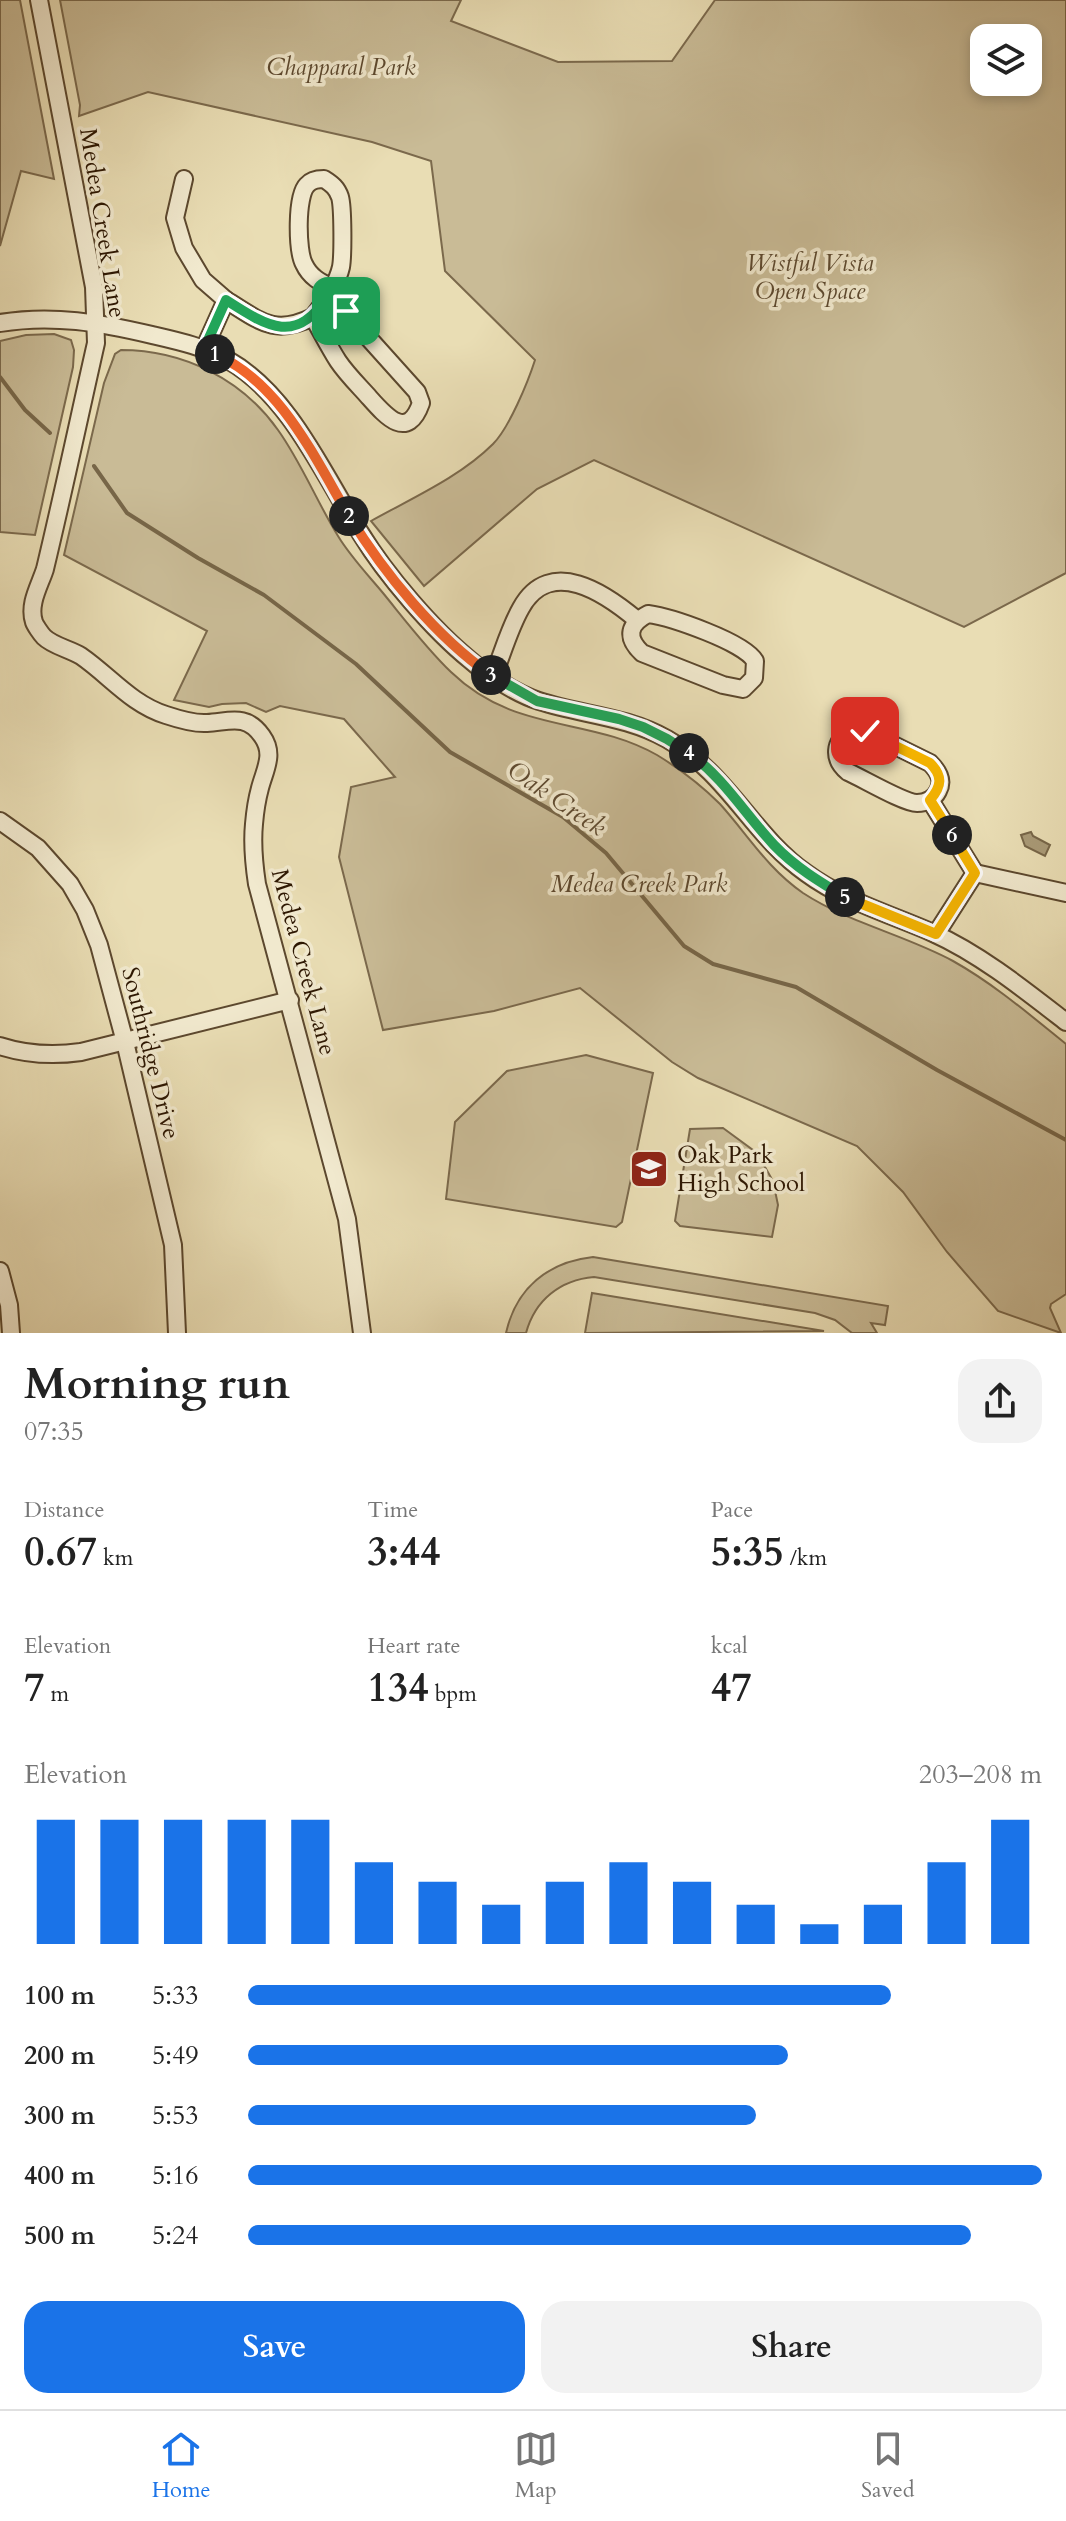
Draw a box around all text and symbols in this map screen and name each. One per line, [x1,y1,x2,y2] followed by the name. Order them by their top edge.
[970,24,1042,96] map controls
[970,24,1042,96] button: layers
[266,51,416,84] park label: Chapparal Park
[71,126,134,320] street label: Medea Creek Lane
[746,247,874,308] park label: Wistful Vista Open Space
[312,277,380,345] pin
[324,289,368,333] icon: arrive
[195,334,235,374] pin: 1
[209,339,221,369] text: 1
[329,496,369,536] pin: 2
[343,501,355,531] text: 2
[471,655,511,695] pin: 3
[485,660,497,690] text: 3
[831,697,899,765] pin
[843,709,887,753] icon: check
[669,733,709,773] pin: 4
[683,738,695,768] text: 4
[500,752,613,845] water label: Oak Creek
[932,815,972,855] pin: 6
[946,820,958,850] text: 6
[263,865,344,1059] street label: Medea Creek Lane
[551,868,727,901] park label: Medea Creek Park
[825,877,865,917] pin: 5
[839,882,851,912] text: 5
[113,964,188,1143] street label: Southridge Drive
[677,1139,805,1200] place label: Oak Park High School
[628,1148,670,1190] school or university icon: Oak Park High School
[24,1354,290,1414] text: Morning run
[958,1359,1042,1443] button: share
[24,1414,84,1449] text: 07:35
[24,1495,104,1525] text: Distance
[367,1495,418,1525] text: Time
[711,1495,753,1525] text: Pace
[24,1525,97,1580] text: 0.67
[367,1525,440,1580] text: 3:44
[711,1525,784,1580] text: 5:35
[97,1543,133,1573] text: km
[784,1543,827,1573] text: /km
[24,1631,111,1661] text: Elevation
[367,1631,461,1661] text: Heart rate
[711,1631,748,1661] text: kcal
[24,1661,45,1716] text: 7
[367,1661,429,1716] text: 134
[711,1661,752,1716] text: 47
[45,1679,69,1709] text: m
[429,1679,477,1709] text: bpm
[24,1757,127,1792] text: Elevation
[919,1757,1042,1792] text: 203–208 m
[24,1978,95,2013] text: 100 m
[152,1978,199,2013] text: 5:33
[24,2038,95,2073] text: 200 m
[152,2038,199,2073] text: 5:49
[24,2098,95,2133] text: 300 m
[152,2098,199,2133] text: 5:53
[24,2158,95,2193] text: 400 m
[152,2158,199,2193] text: 5:16
[24,2218,95,2253] text: 500 m
[152,2218,199,2253] text: 5:24
[24,2301,525,2393] button: Save
[541,2301,1042,2393] button: Share
[152,2427,211,2505] tab: Home
[514,2427,558,2505] tab: Map
[861,2427,914,2505] tab: Saved

